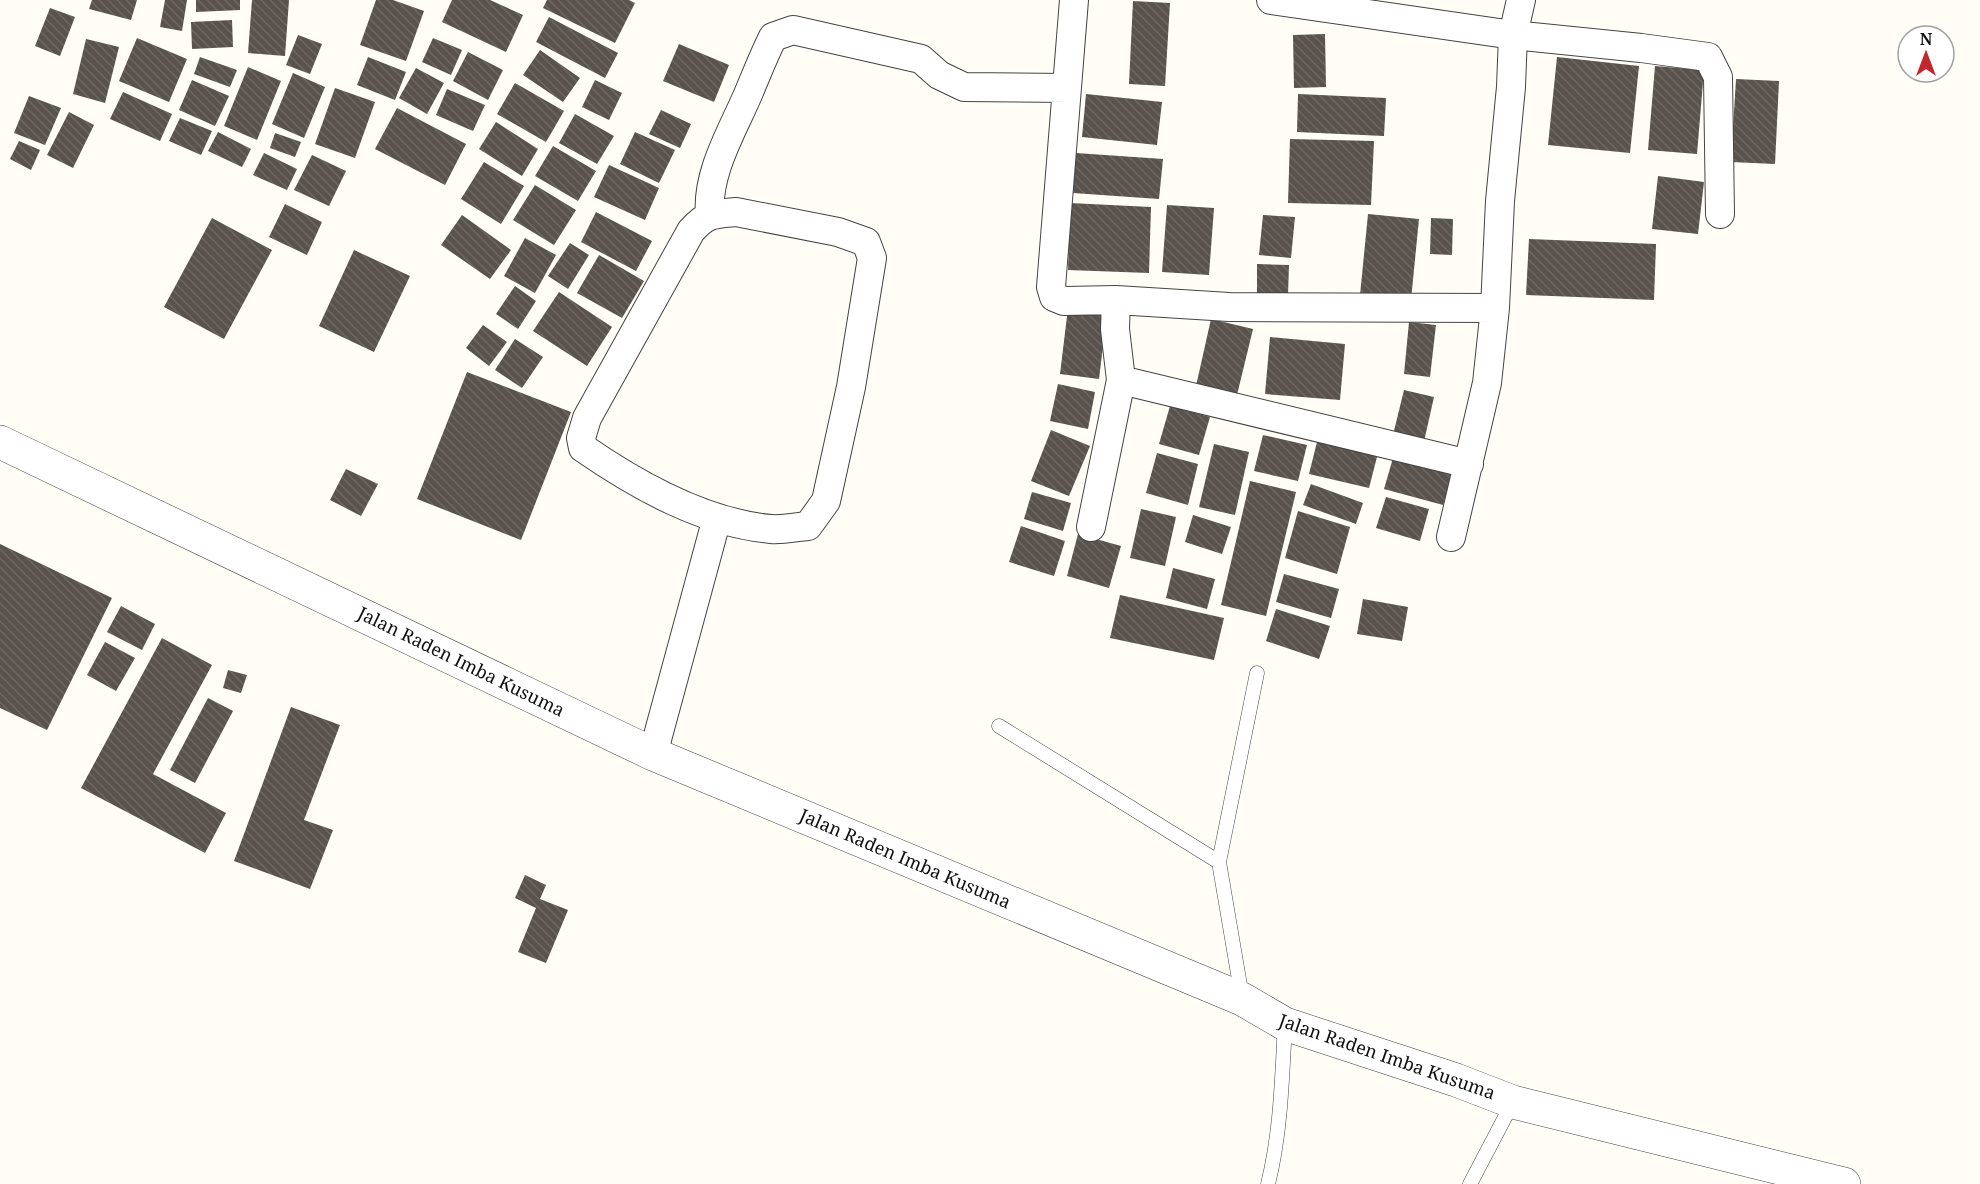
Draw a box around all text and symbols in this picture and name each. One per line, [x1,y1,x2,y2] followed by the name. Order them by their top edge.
[1896,24,1956,84] north arrow
[1920,28,1933,50] text: N
[353,600,569,722] street label: Jalan Raden Imba Kusuma
[795,802,1015,914] street label: Jalan Raden Imba Kusuma
[1275,1007,1499,1104] street label: Jalan Raden Imba Kusuma

